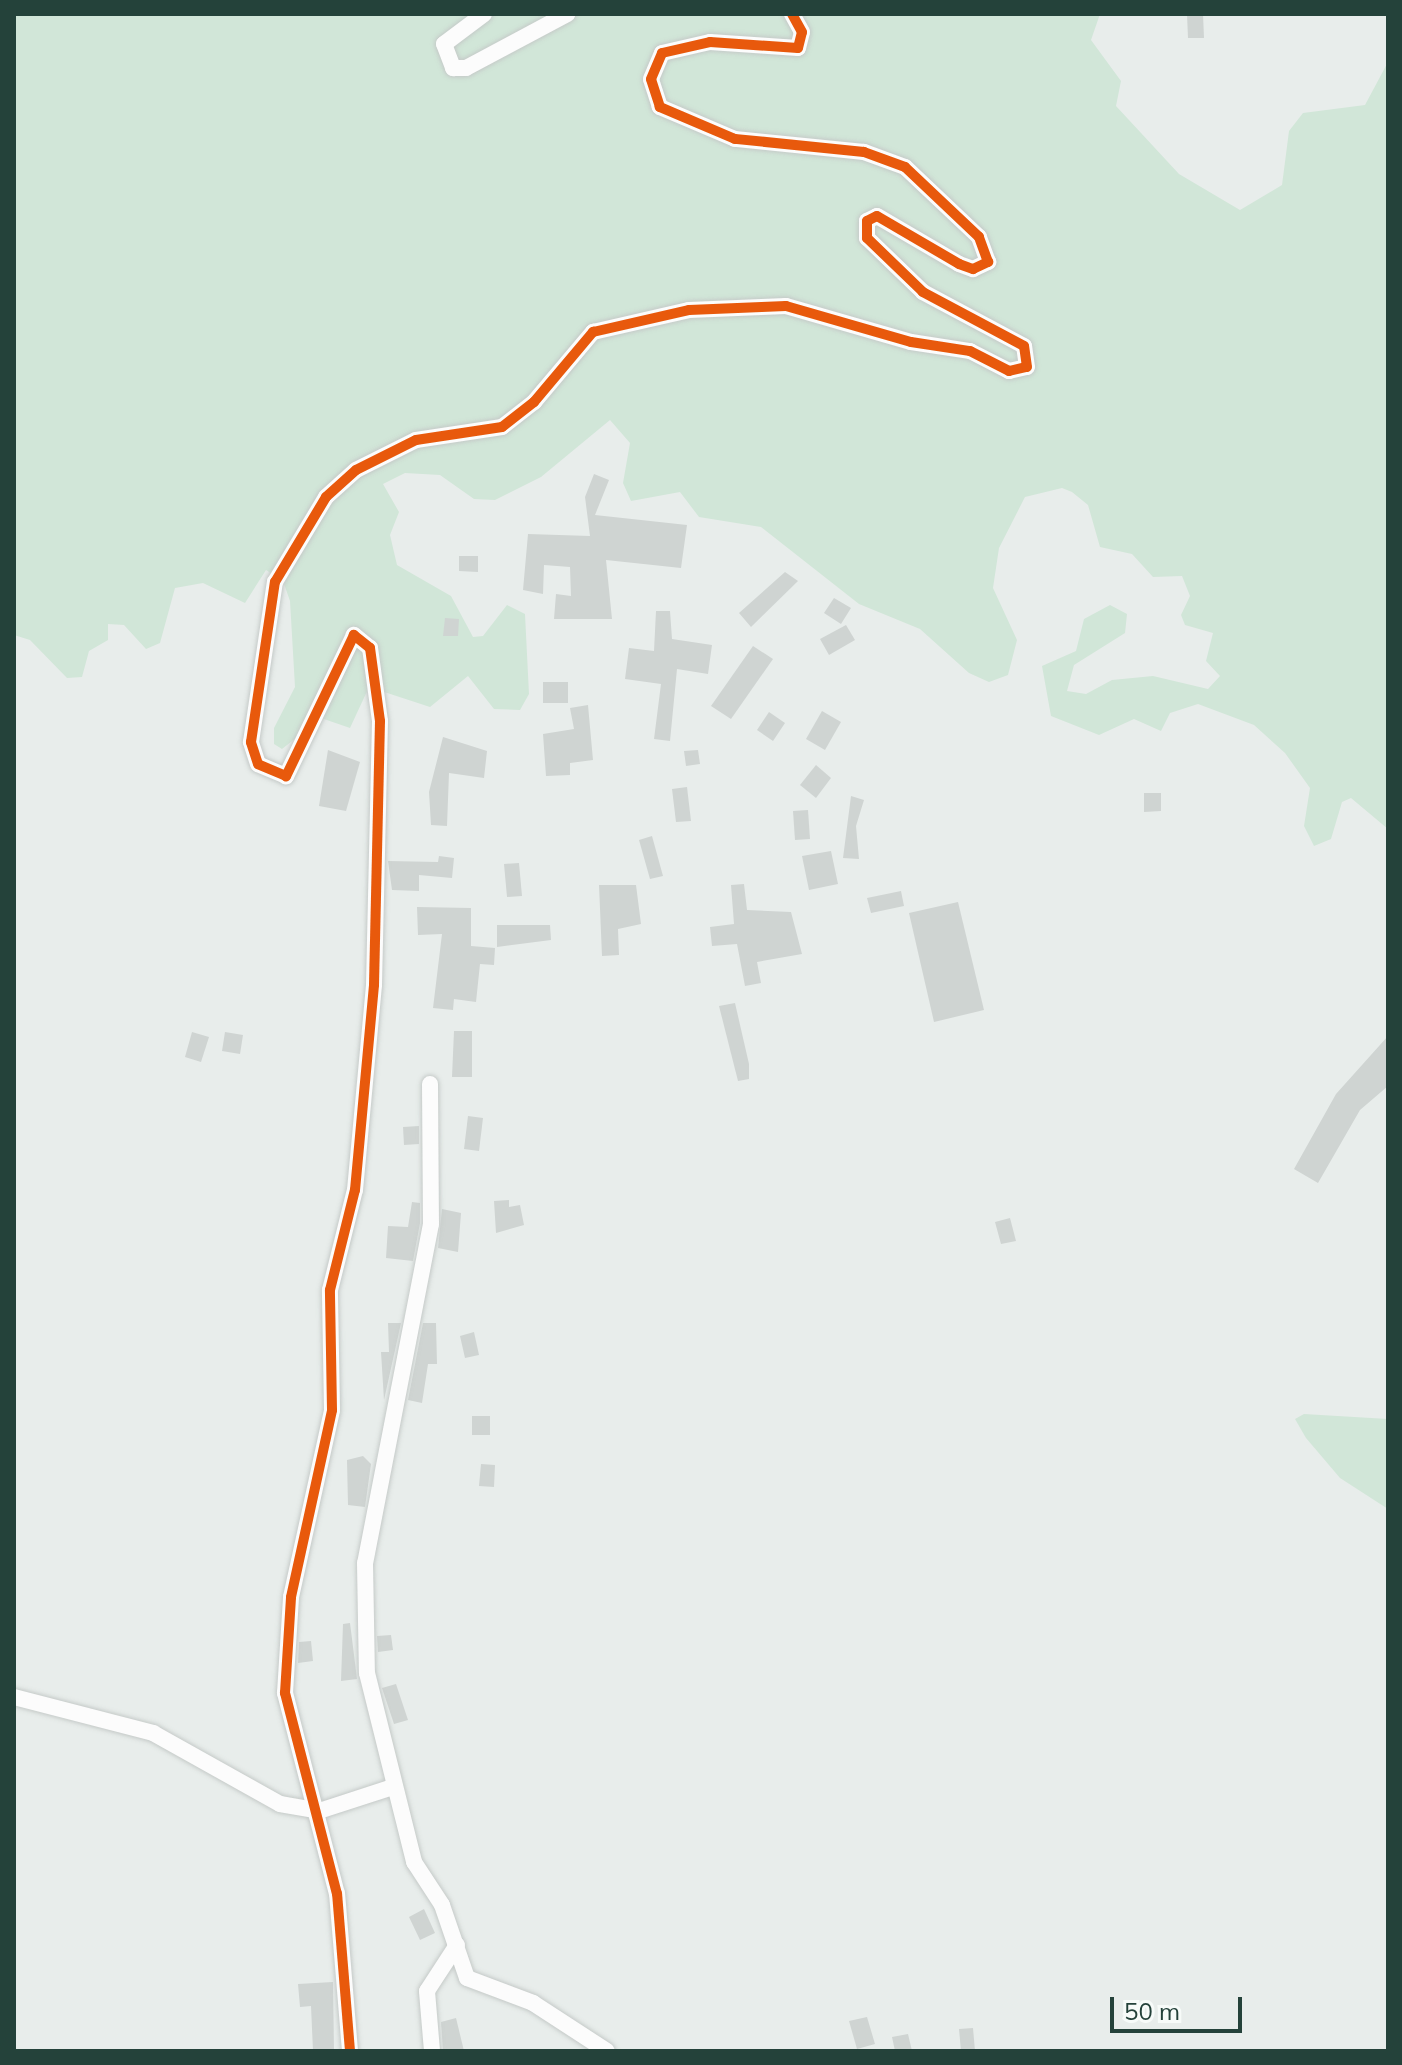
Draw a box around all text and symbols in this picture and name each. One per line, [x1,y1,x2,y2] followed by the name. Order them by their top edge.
[1114,1981,1246,2031] scale bar
[1124,1996,1180,2026] text: 50 m

